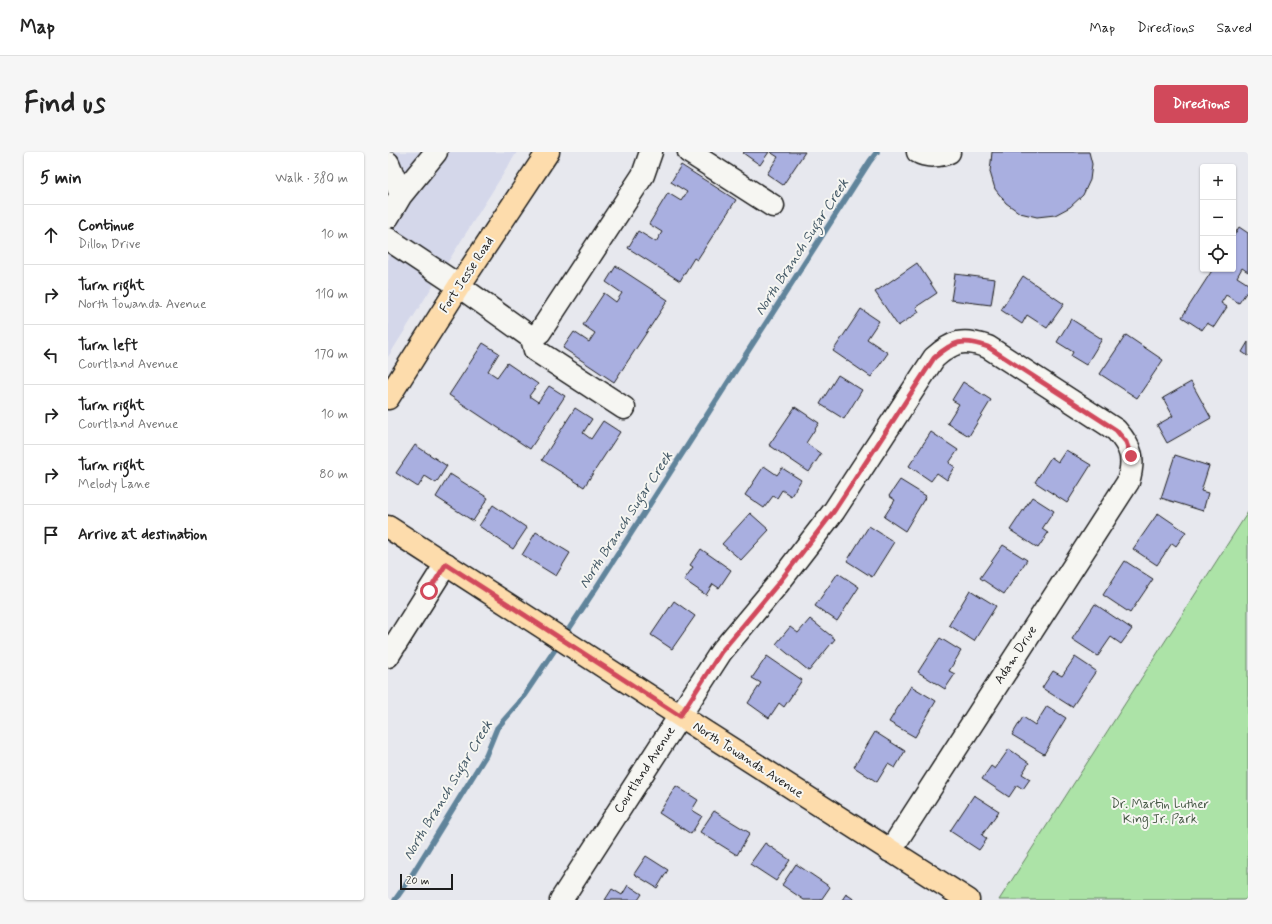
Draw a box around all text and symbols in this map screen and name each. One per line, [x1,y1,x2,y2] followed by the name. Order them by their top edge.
[20,15,55,40] text: Map
[1089,19,1115,37] text: Map
[1137,19,1195,37] text: Directions
[1217,19,1252,37] text: Saved
[1154,85,1248,123] button: Directions
[24,86,105,123] text: Find us
[1200,164,1236,272] map controls
[1200,164,1236,200] button: +
[40,167,82,189] text: 5 min
[275,170,348,187] text: Walk · 380 m
[751,175,855,320] water label: North Branch Sugar Creek
[1200,200,1236,236] button: −
[78,216,134,236] text: Continue
[40,224,62,246] icon: ahead
[321,226,348,243] text: 10 m
[436,234,498,316] street label: Fort Jesse Road
[78,236,141,253] text: Dillon Drive
[1200,236,1236,272] button: locate
[78,276,145,296] text: Turn right
[40,284,62,306] icon: right
[315,286,348,303] text: 110 m
[78,296,206,313] text: North Towanda Avenue
[78,336,138,356] text: Turn left
[40,344,62,366] icon: left
[314,346,348,363] text: 170 m
[78,356,179,373] text: Courtland Avenue
[78,396,145,416] text: Turn right
[40,404,62,426] icon: right
[321,406,348,423] text: 10 m
[78,416,179,433] text: Courtland Avenue
[1122,447,1140,465] route end
[575,448,679,593] water label: North Branch Sugar Creek
[78,456,145,476] text: Turn right
[40,464,62,486] icon: right
[319,466,348,483] text: 80 m
[78,476,150,493] text: Melody Lane
[40,524,62,546] icon: arrive
[78,525,207,545] text: Arrive at destination
[420,582,438,600] route start
[991,622,1041,687] street label: Adam Drive
[399,717,499,864] water label: North Branch Sugar Creek
[690,718,806,802] street label: North Towanda Avenue
[610,723,680,817] street label: Courtland Avenue
[1111,796,1210,829] park label: Dr. Martin Luther King Jr. Park
[400,872,453,891] scale bar
[406,874,429,888] text: 20 m

